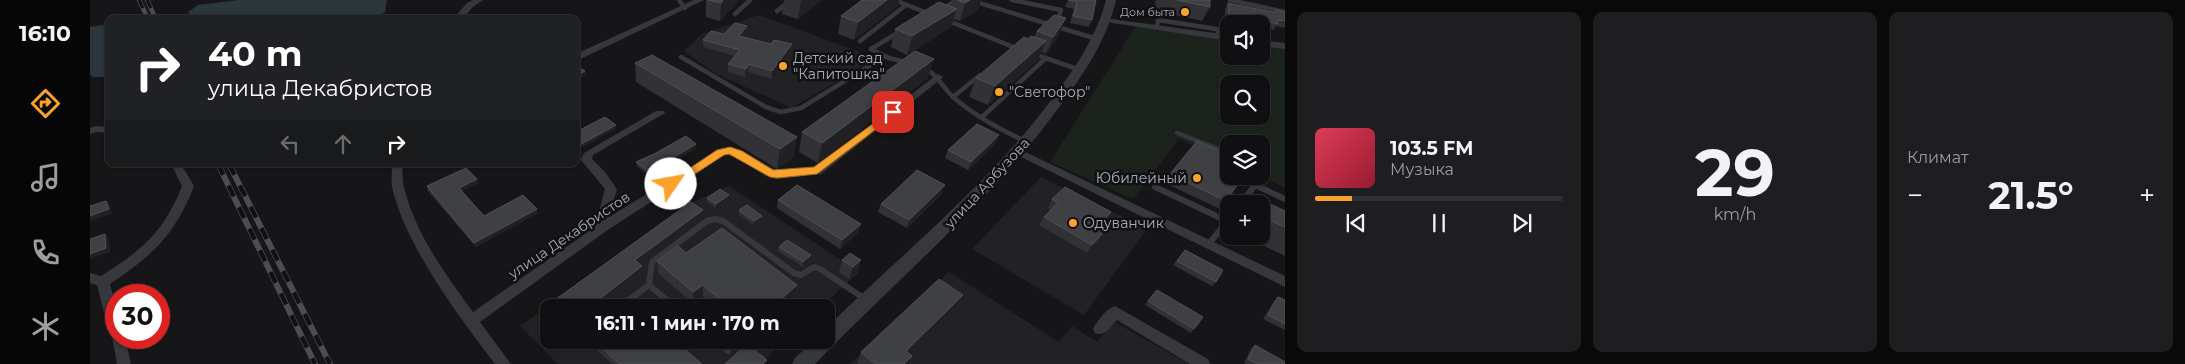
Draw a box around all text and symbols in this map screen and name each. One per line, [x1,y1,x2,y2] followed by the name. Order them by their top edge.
[1120,5,1175,19] place label: Дом быта
[1179,6,1191,18] marker: Дом быта
[1220,15,1270,245] map controls
[1220,15,1270,65] button: sound
[19,20,71,47] text: 16:10
[208,32,303,75] text: 40 m
[125,35,190,100] icon: right
[793,49,885,83] place label: Детский сад "Капитошка"
[777,60,789,72] marker: Детский сад "Капитошка"
[208,75,433,102] text: улица Декабристов
[1220,75,1270,125] button: search
[1009,83,1091,101] place label: "Светофор"
[28,86,63,121] icon: directions
[993,86,1005,98] marker: "Светофор"
[872,91,914,133] pin
[879,98,907,126] icon: arrive
[276,130,304,158] icon: left
[329,130,357,158] icon: ahead
[382,130,410,158] icon: right
[1695,133,1775,212] text: 29
[940,134,1034,233] street label: улица Арбузова
[1220,135,1270,185] button: layers
[1390,137,1473,160] text: 103.5 FM
[1907,148,1969,167] text: Климат
[644,157,696,209] position arrow
[28,160,63,195] icon: music
[1390,160,1454,179] text: Музыка
[1096,169,1187,187] place label: Юбилейный
[1191,172,1203,184] marker: Юбилейный
[1988,172,2074,219] text: 21.5°
[1907,178,1923,212] text: −
[2139,178,2155,212] text: +
[504,188,633,283] street label: улица Декабристов
[1220,195,1270,245] button: +
[1714,205,1756,224] text: km/h
[1342,209,1370,237] icon: previous
[1425,209,1453,237] icon: pause
[1508,209,1536,237] icon: next
[1083,214,1164,232] place label: Одуванчик
[1067,217,1079,229] marker: Одуванчик
[28,235,63,270] icon: phone
[105,284,170,349] speed limit sign: 30
[28,309,63,344] icon: climate
[595,312,780,335] text: 16:11 · 1 мин · 170 m

